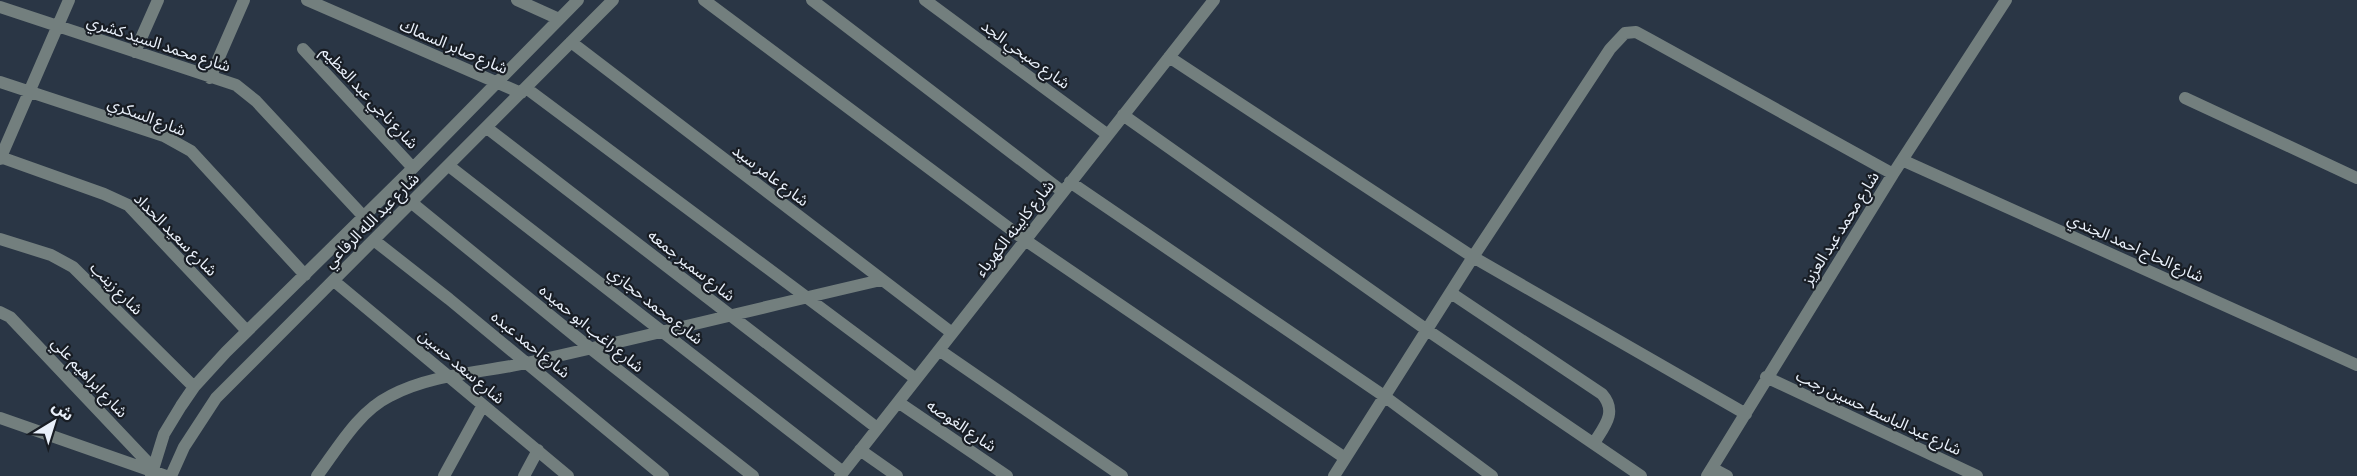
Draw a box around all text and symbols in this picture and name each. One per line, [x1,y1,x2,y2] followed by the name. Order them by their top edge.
[84,12,233,79] street label: شارع محمد السيد كشري
[396,16,510,81] street label: شارع صابر السماك
[976,17,1073,95] street label: شارع صبحي الجد
[315,43,421,155] street label: شارع ناجي عبد العظيم
[104,94,188,143] street label: شارع السكري
[727,141,812,213] street label: شارع عامر سيد
[1798,168,1886,291] street label: شارع محمد عبد العزيز
[320,169,425,274] street label: شارع عبد الله الرفاعي
[972,177,1060,282] street label: شارع كابينه الكهرباء
[128,190,220,282] street label: شارع سعيد الحداد
[2063,210,2206,289] street label: شارع الحاج احمد الجندي
[643,226,738,308] street label: شارع سمير جمعه
[84,259,146,321] street label: شارع زينب
[603,263,706,351] street label: شارع محمد حجازي
[534,281,647,379] street label: شارع راغب ابو حميده
[486,308,573,384] street label: شارع احمد عبده
[413,326,508,410] street label: شارع سعد حسين
[48,333,132,421] street label: شارع ابراهيم علي
[1792,367,1964,462] street label: شارع عبد الباسط حسين رجب
[24,392,84,452] north arrow
[922,396,1000,458] street label: شارع الغوصه

